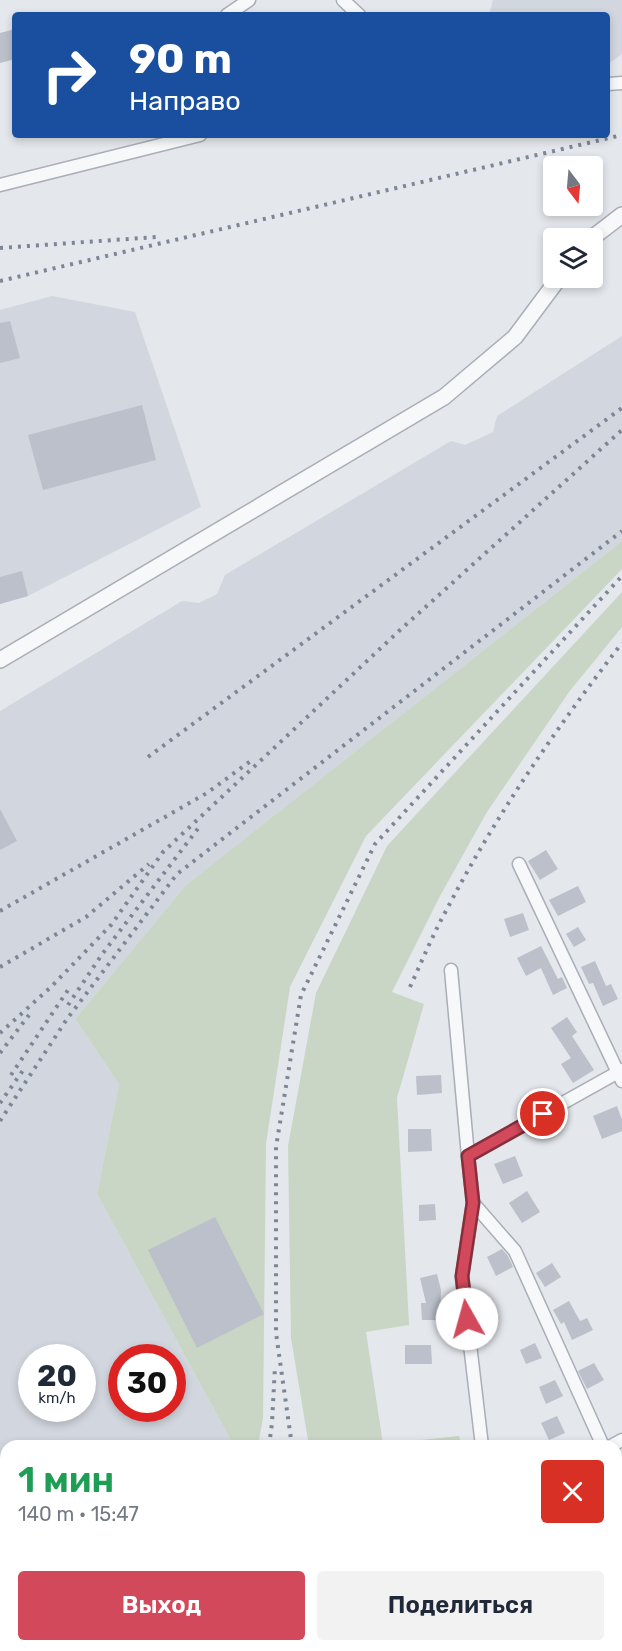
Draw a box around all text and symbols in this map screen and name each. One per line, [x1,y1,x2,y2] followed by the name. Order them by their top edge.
[129,34,232,84] text: 90 m
[30,36,108,114] icon: right
[129,85,241,117] text: Направо
[543,156,603,216] north arrow
[543,156,603,288] map controls
[543,228,603,288] button: layers
[517,1088,568,1139] pin
[526,1097,559,1130] icon: arrive
[435,1287,499,1351] position arrow
[108,1344,186,1422] speed limit sign: 30
[37,1358,77,1394] text: 20
[38,1389,76,1407] text: km/h
[18,1458,114,1501] text: 1 мин
[541,1460,604,1523] button: close
[18,1502,139,1526] text: 140 m · 15:47
[18,1571,305,1640] button: Выход
[317,1571,604,1640] button: Поделиться

